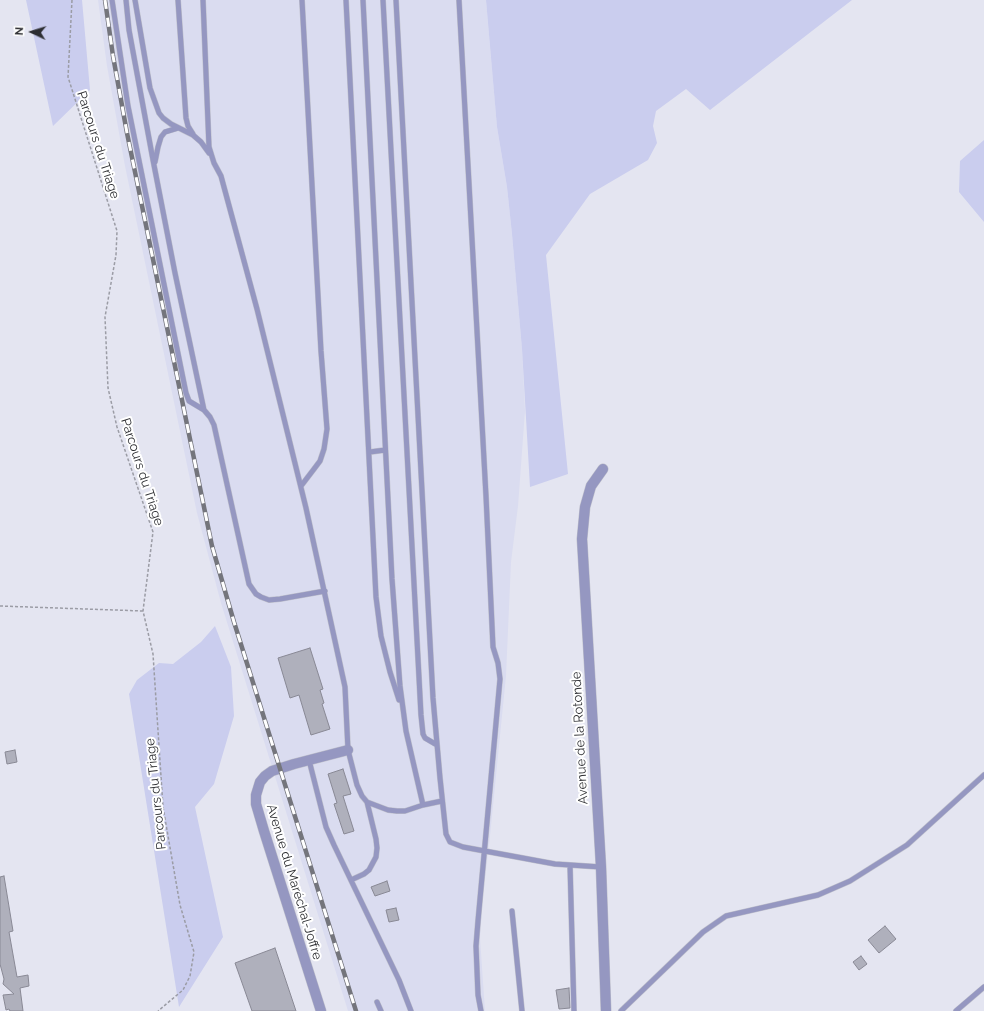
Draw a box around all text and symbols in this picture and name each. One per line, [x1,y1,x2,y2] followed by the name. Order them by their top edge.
[12,12,52,52] north arrow
[13,26,26,36] text: N
[73,89,123,201] street label: Parcours du Triage
[117,416,167,528] street label: Parcours du Triage
[569,671,591,805] street label: Avenue de la Rotonde
[142,737,170,851] street label: Parcours du Triage
[263,802,325,962] street label: Avenue du Maréchal-Joffre

